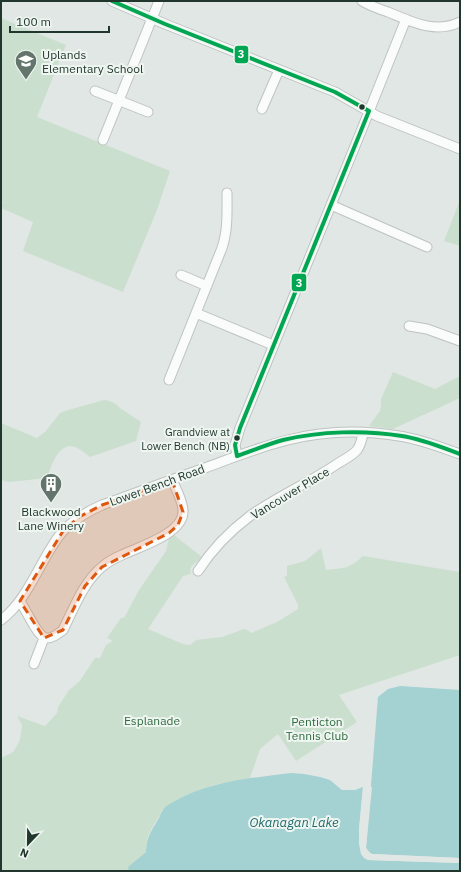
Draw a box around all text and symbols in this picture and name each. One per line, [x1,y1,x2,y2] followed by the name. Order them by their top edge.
[10,8,109,34] scale bar
[16,14,51,29] text: 100 m
[234,45,249,64] line badge: 3
[42,47,143,76] place label: Uplands Elementary School
[238,47,244,61] text: 3
[13,48,39,81] school or university icon: Uplands Elementary School
[357,102,367,112] unlabelled marker
[291,273,307,292] line badge: 3
[296,276,302,290] text: 3
[141,425,230,453] place label: Grandview at Lower Bench (NB)
[232,433,242,443] marker: Grandview at Lower Bench (NB)
[107,461,207,509] street label: Lower Bench Road
[248,463,332,522] street label: Vancouver Place
[38,471,64,504] building icon: Blackwood Lane Winery
[18,504,84,533] place label: Blackwood Lane Winery
[124,713,181,728] park label: Esplanade
[286,714,348,743] park label: Penticton Tennis Club
[249,814,339,831] water label: Okanagan Lake
[8,824,48,864] north arrow
[18,845,31,861] text: N

